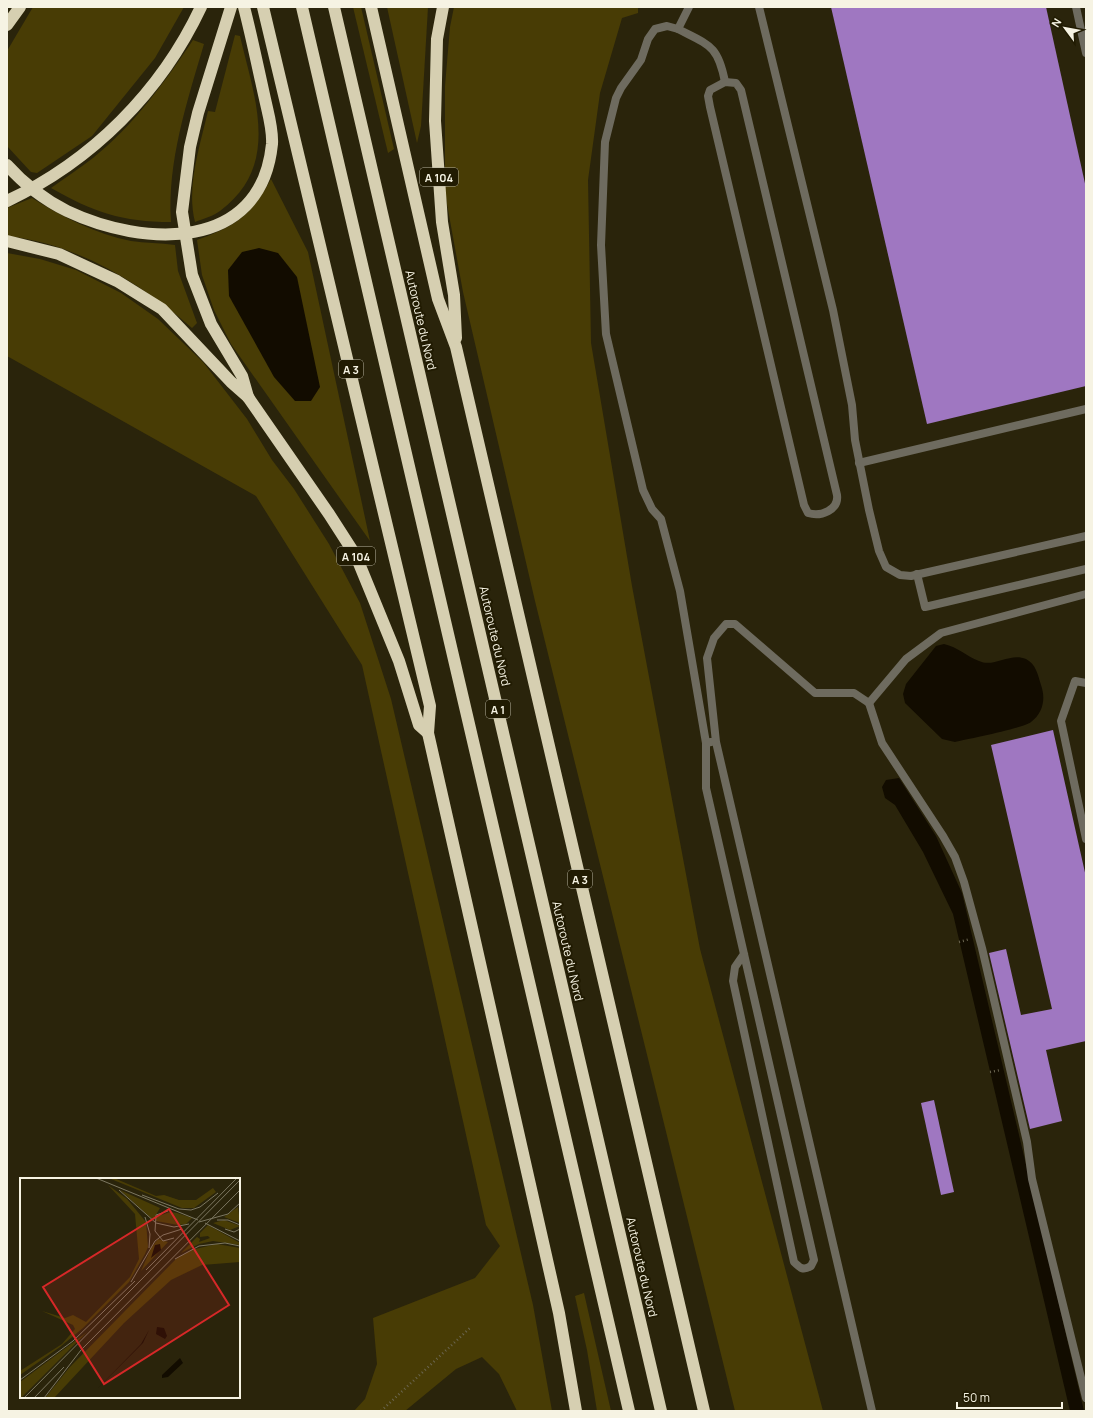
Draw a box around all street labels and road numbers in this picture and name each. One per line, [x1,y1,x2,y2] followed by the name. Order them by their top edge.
[420,168,458,186] road number: A 104
[401,268,441,372] street label: Autoroute du Nord
[339,360,363,378] road number: A 3
[337,547,375,565] road number: A 104
[475,584,515,688] street label: Autoroute du Nord
[486,700,510,718] road number: A 1
[568,870,592,888] road number: A 3
[548,899,588,1003] street label: Autoroute du Nord
[622,1215,662,1319] street label: Autoroute du Nord

